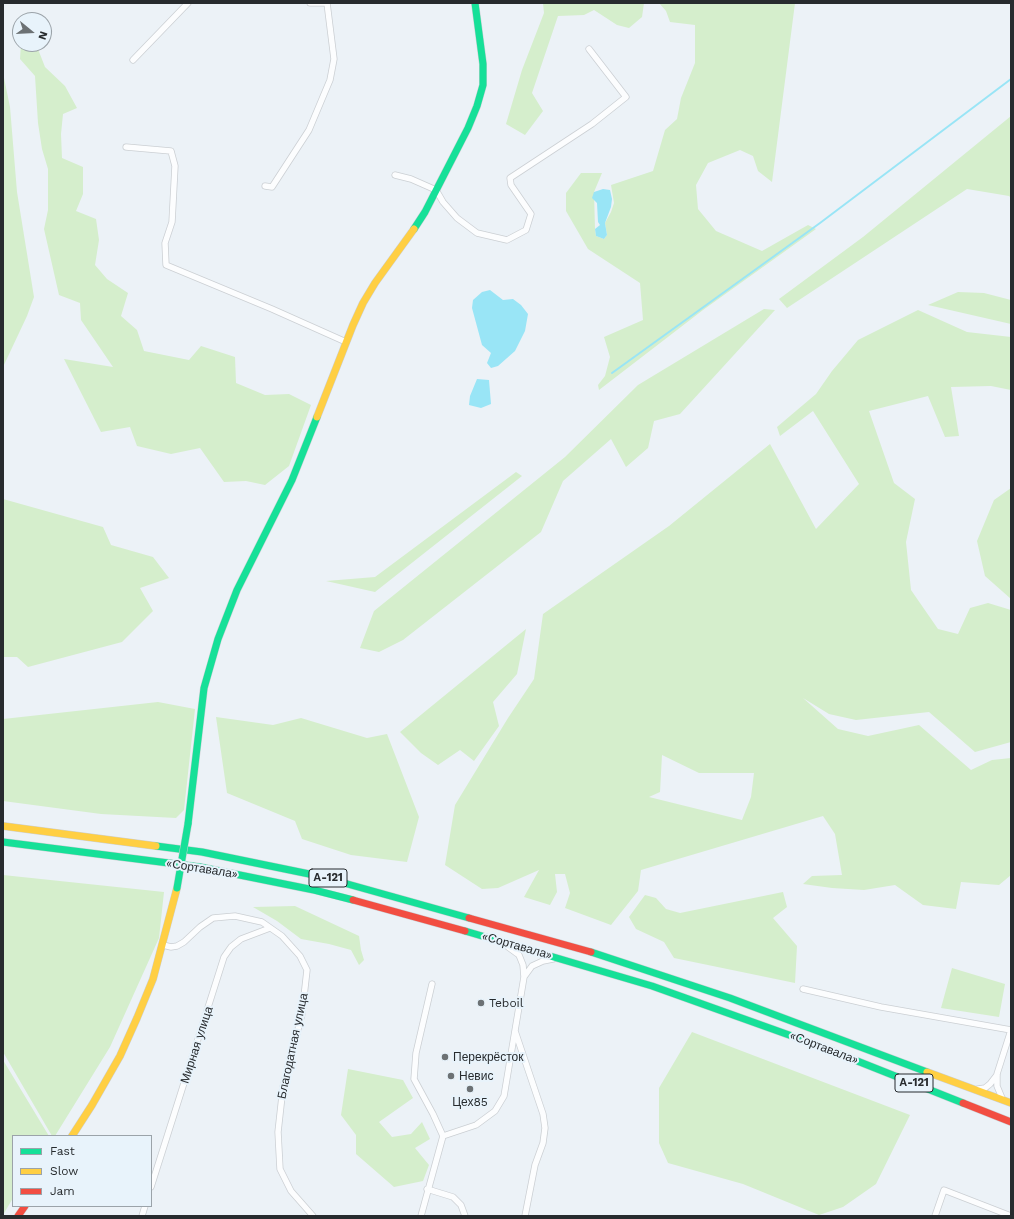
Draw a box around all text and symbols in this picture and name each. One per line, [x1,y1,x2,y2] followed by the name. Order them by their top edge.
[12,12,52,52] north arrow
[35,30,50,41] text: N
[165,856,239,882] street label: «Сортавала»
[309,869,347,887] road number: А-121
[480,929,554,963] street label: «Сортавала»
[275,992,311,1100] street label: Благодатная улица
[489,996,523,1010] place label: Teboil
[476,998,486,1008] marker: Teboil
[178,1005,216,1085] street label: Мирная улица
[788,1028,860,1068] street label: «Сортавала»
[453,1050,524,1064] place label: Перекрёсток
[440,1052,450,1062] marker: Перекрёсток
[459,1069,493,1083] place label: Невис
[446,1071,456,1081] marker: Невис
[895,1074,933,1092] road number: А-121
[465,1084,475,1094] marker: Цех85
[452,1095,488,1109] place label: Цех85
[12,1135,152,1207] legend
[50,1144,75,1158] text: Fast
[50,1164,78,1178] text: Slow
[50,1184,75,1198] text: Jam

